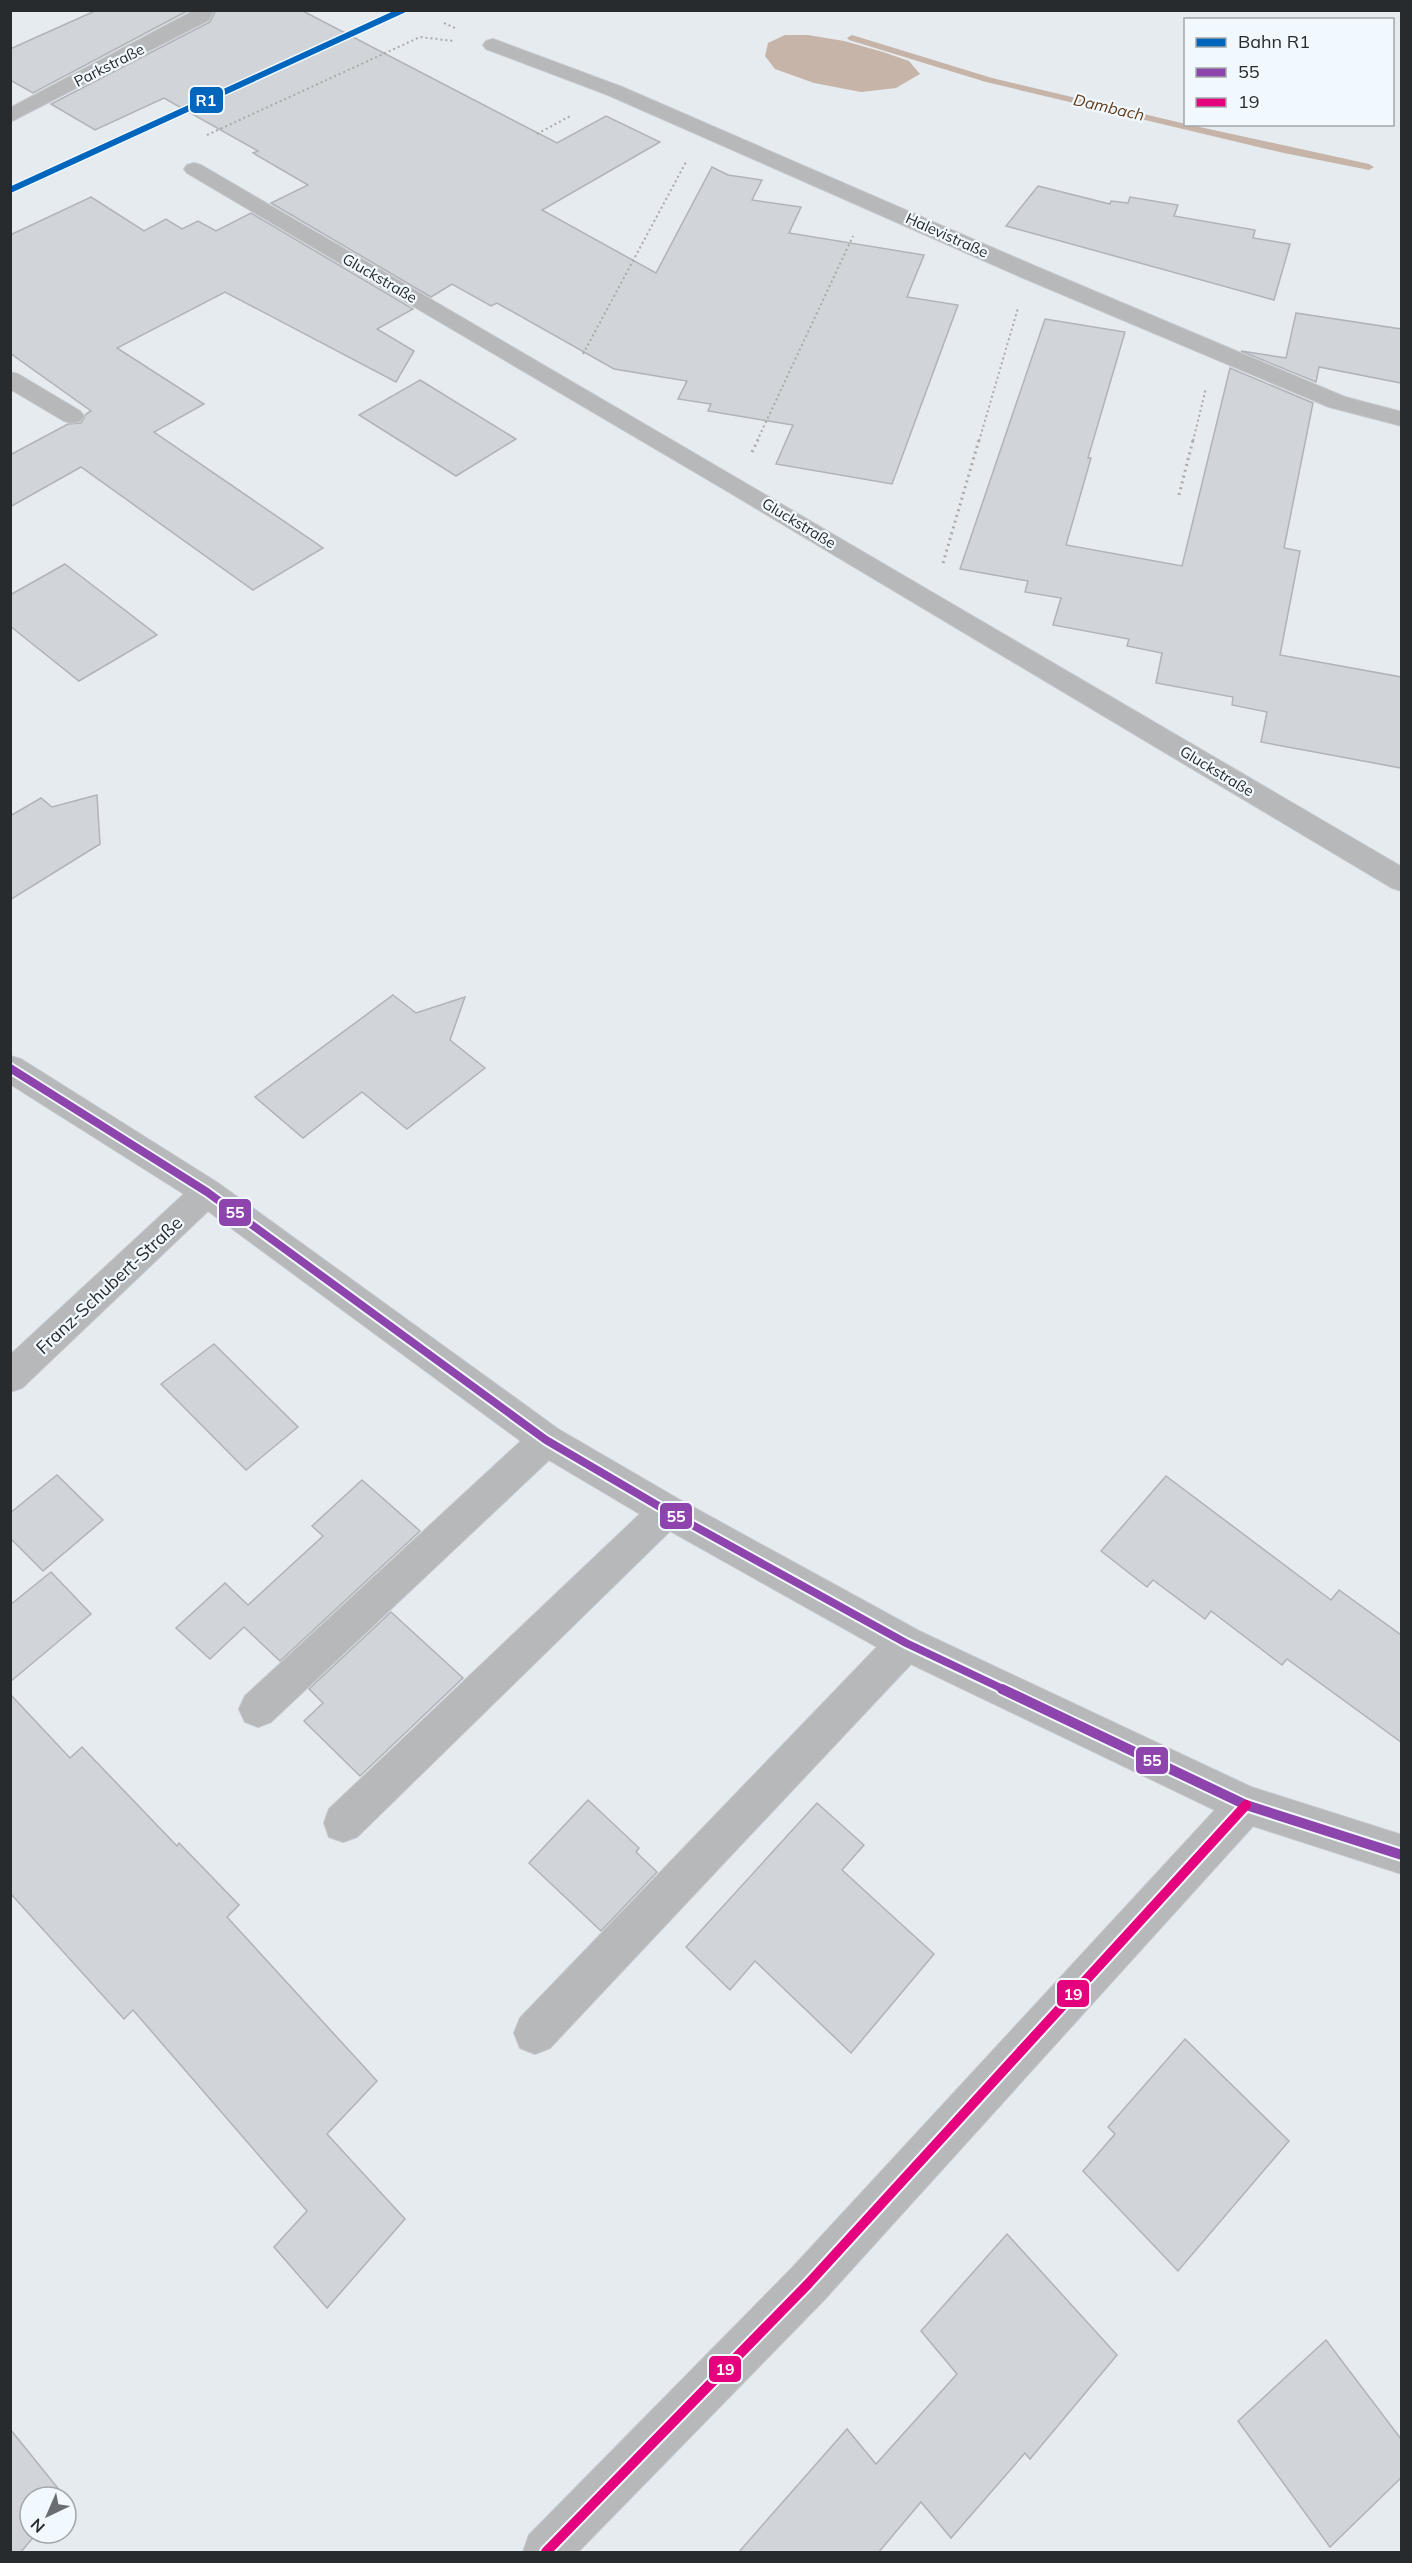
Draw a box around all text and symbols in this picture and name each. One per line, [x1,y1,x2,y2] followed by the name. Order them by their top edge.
[1184,18,1394,126] legend
[1238,30,1310,53] text: Bahn R1
[71,39,147,91] street label: Parkstraße
[1238,60,1260,83] text: 55
[189,86,224,114] line badge: R1
[1072,89,1146,125] water label: Dambach
[196,90,216,110] text: R1
[1238,90,1260,113] text: 19
[903,208,991,262] street label: Halevistraße
[339,249,421,307] street label: Gluckstraße
[759,494,839,552] street label: Gluckstraße
[1177,742,1257,800] street label: Gluckstraße
[218,1198,252,1227] line badge: 55
[225,1202,245,1222] text: 55
[31,1211,187,1359] street label: Franz-Schubert-Straße
[659,1502,693,1530] line badge: 55
[666,1506,686,1526] text: 55
[1135,1746,1169,1775] line badge: 55
[1142,1750,1162,1770] text: 55
[1056,1979,1090,2008] line badge: 19
[1063,1984,1083,2004] text: 19
[708,2355,742,2383] line badge: 19
[715,2359,735,2379] text: 19
[18,2485,78,2545] north arrow
[26,2514,49,2537] text: N

